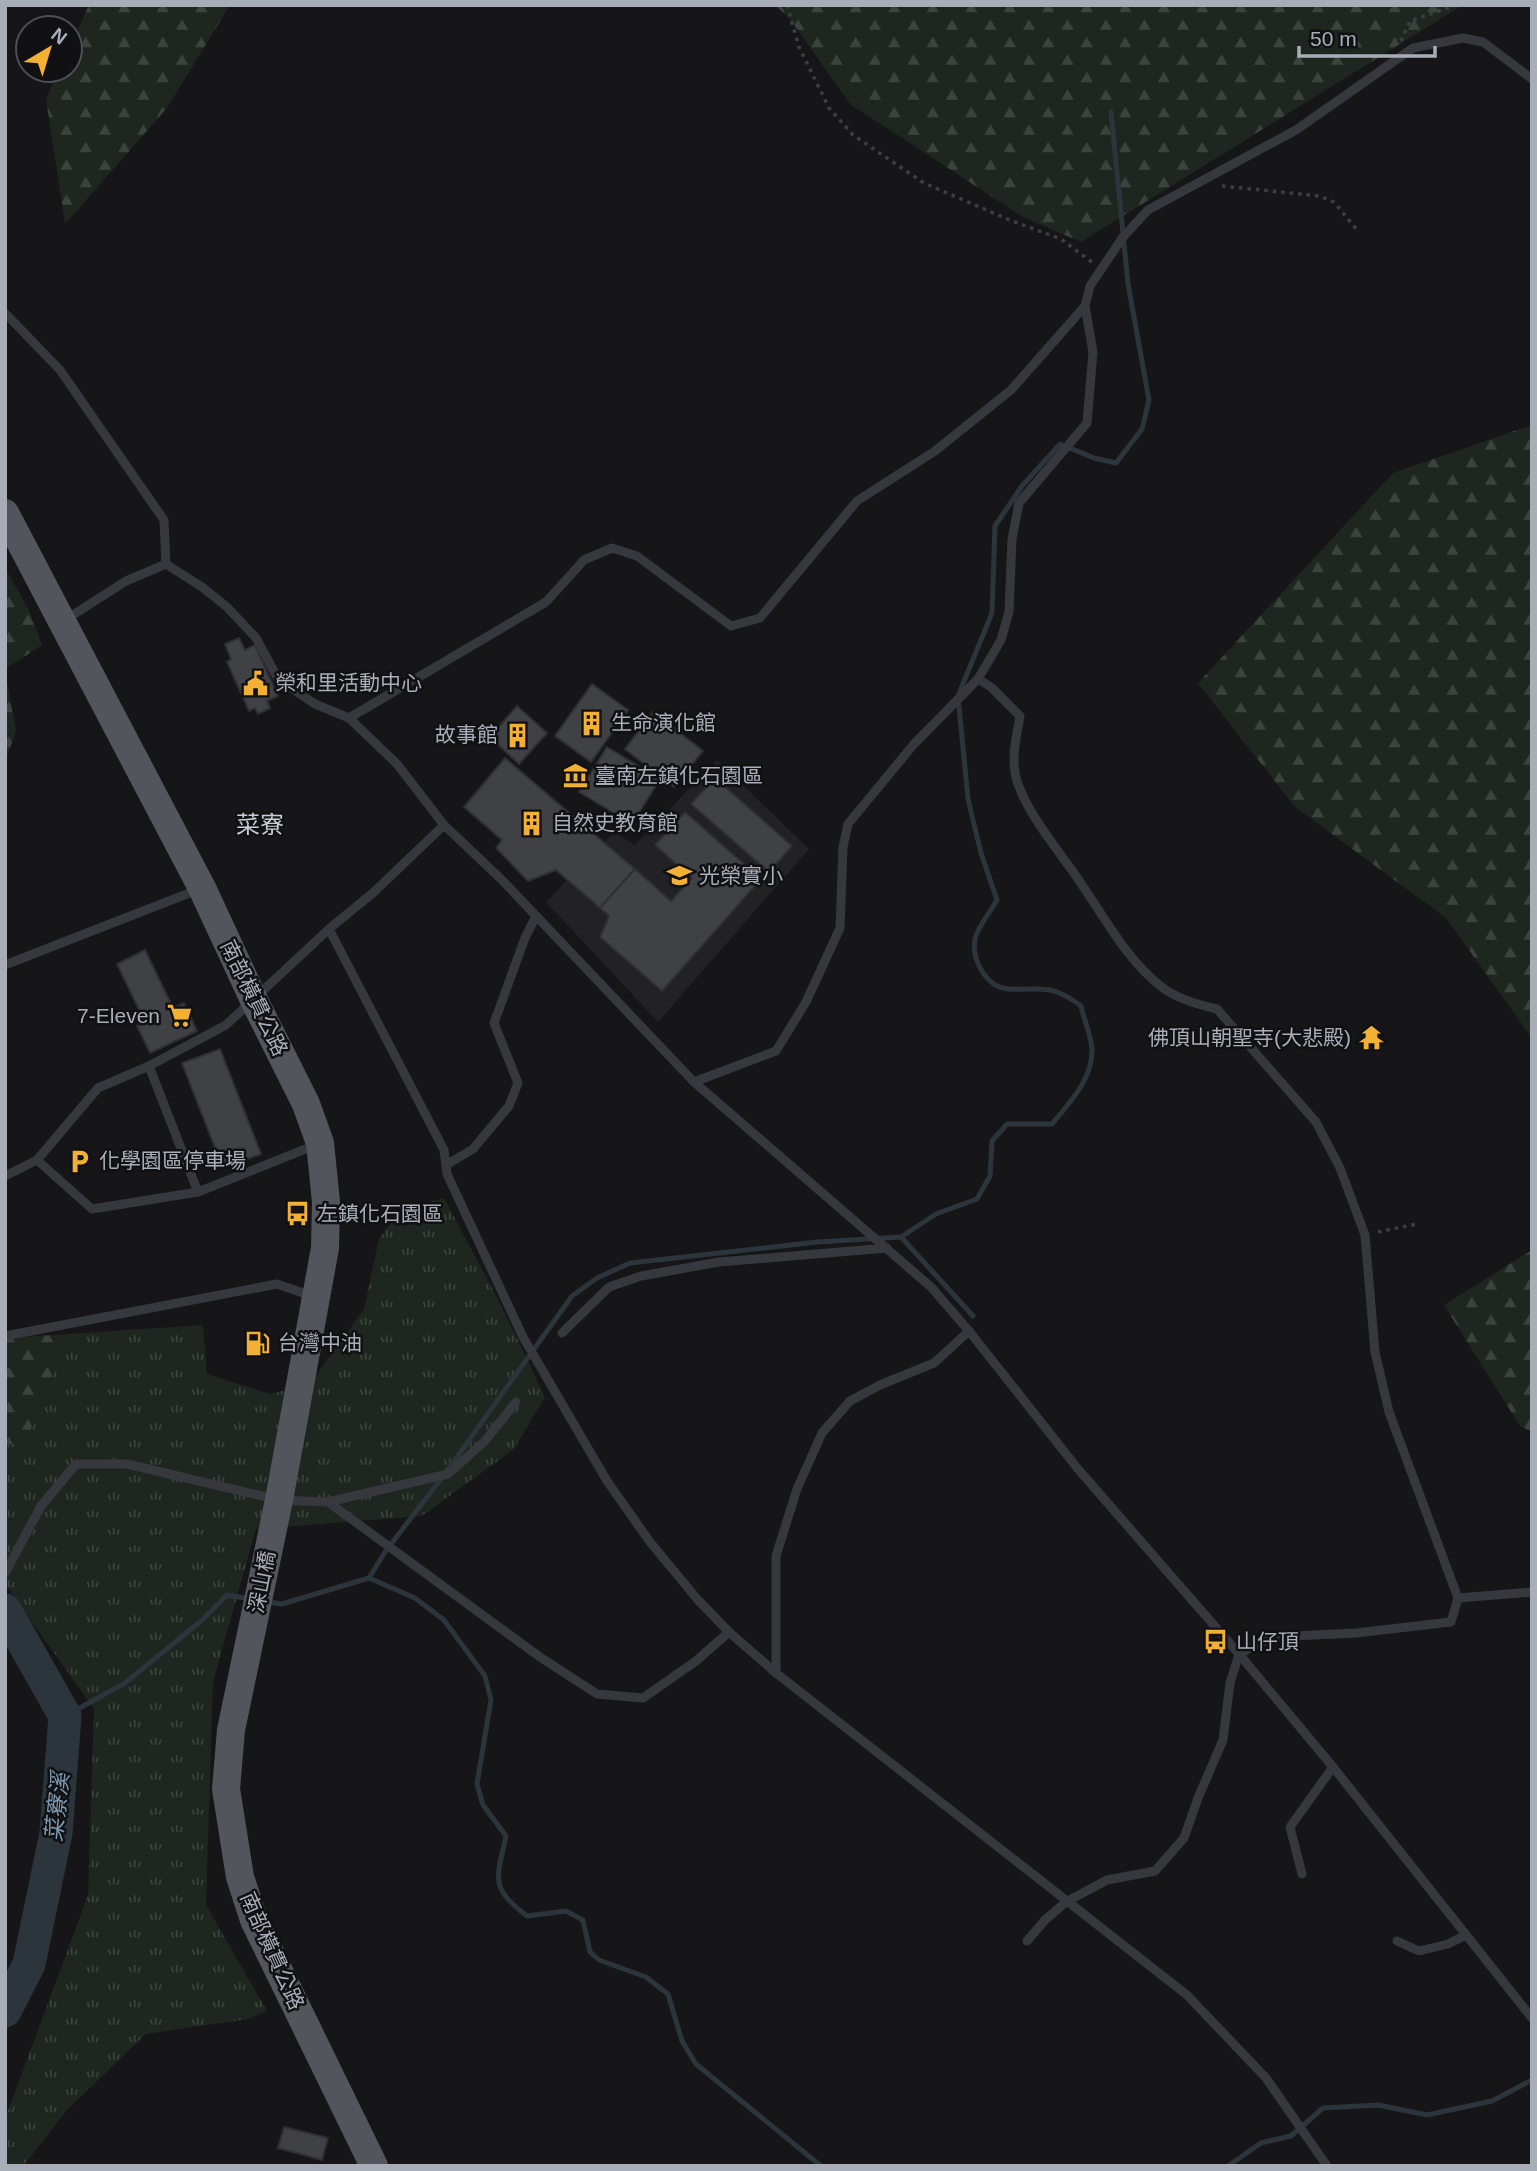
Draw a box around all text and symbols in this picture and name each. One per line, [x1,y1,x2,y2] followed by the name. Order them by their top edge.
[14,14,84,84] north arrow
[1299,14,1436,58] scale bar
[47,23,71,48] text: N
[1310,27,1357,50] text: 50 m
[241,669,269,697] public building icon: 榮和里活動中心
[275,671,422,694] place label: 榮和里活動中心
[577,709,605,737] building icon: 生命演化館
[611,711,716,734] place label: 生命演化館
[504,721,532,749] building icon: 故事館
[435,723,498,746] place label: 故事館
[561,762,589,790] museum icon: 臺南左鎮化石園區
[595,764,763,787] place label: 臺南左鎮化石園區
[518,809,546,837] building icon: 自然史教育館
[236,811,284,838] district label: 菜寮
[552,811,678,834] place label: 自然史教育館
[665,862,693,890] school or university icon: 光榮實小
[699,864,783,887] place label: 光榮實小
[216,936,292,1059] street label: 南部橫貫公路
[166,1002,194,1030] supermarket icon: 7-Eleven
[77,1004,160,1027] place label: 7-Eleven
[1357,1024,1385,1052] temple icon: 佛頂山朝聖寺(大悲殿)
[1148,1026,1351,1049] place label: 佛頂山朝聖寺(大悲殿)
[65,1147,93,1175] parking icon: 化學園區停車場
[99,1149,246,1172] place label: 化學園區停車場
[283,1200,311,1228] bus stop icon: 左鎮化石園區
[317,1202,443,1225] place label: 左鎮化石園區
[244,1329,272,1357] fuel station icon: 台灣中油
[278,1331,362,1354] place label: 台灣中油
[244,1549,279,1615] street label: 深山橋
[1202,1628,1230,1656] bus stop icon: 山仔頂
[1236,1630,1299,1653] place label: 山仔頂
[40,1768,74,1843] water label: 菜竂溪
[236,1889,309,2013] street label: 南部橫貫公路

